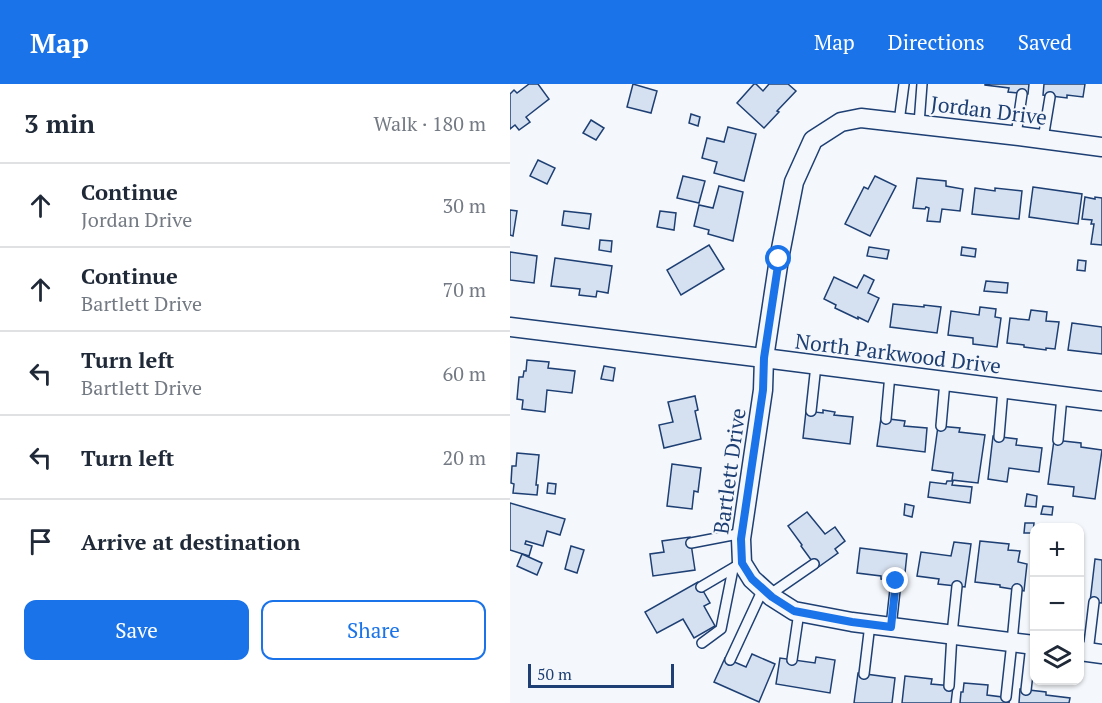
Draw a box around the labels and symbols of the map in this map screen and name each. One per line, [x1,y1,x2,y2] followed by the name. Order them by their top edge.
[929,89,1049,131] street label: Jordan Drive
[765,245,791,271] route start
[793,326,1003,380] street label: North Parkwood Drive
[706,406,752,536] street label: Bartlett Drive
[882,567,908,593] route end
[528,661,674,688] scale bar

